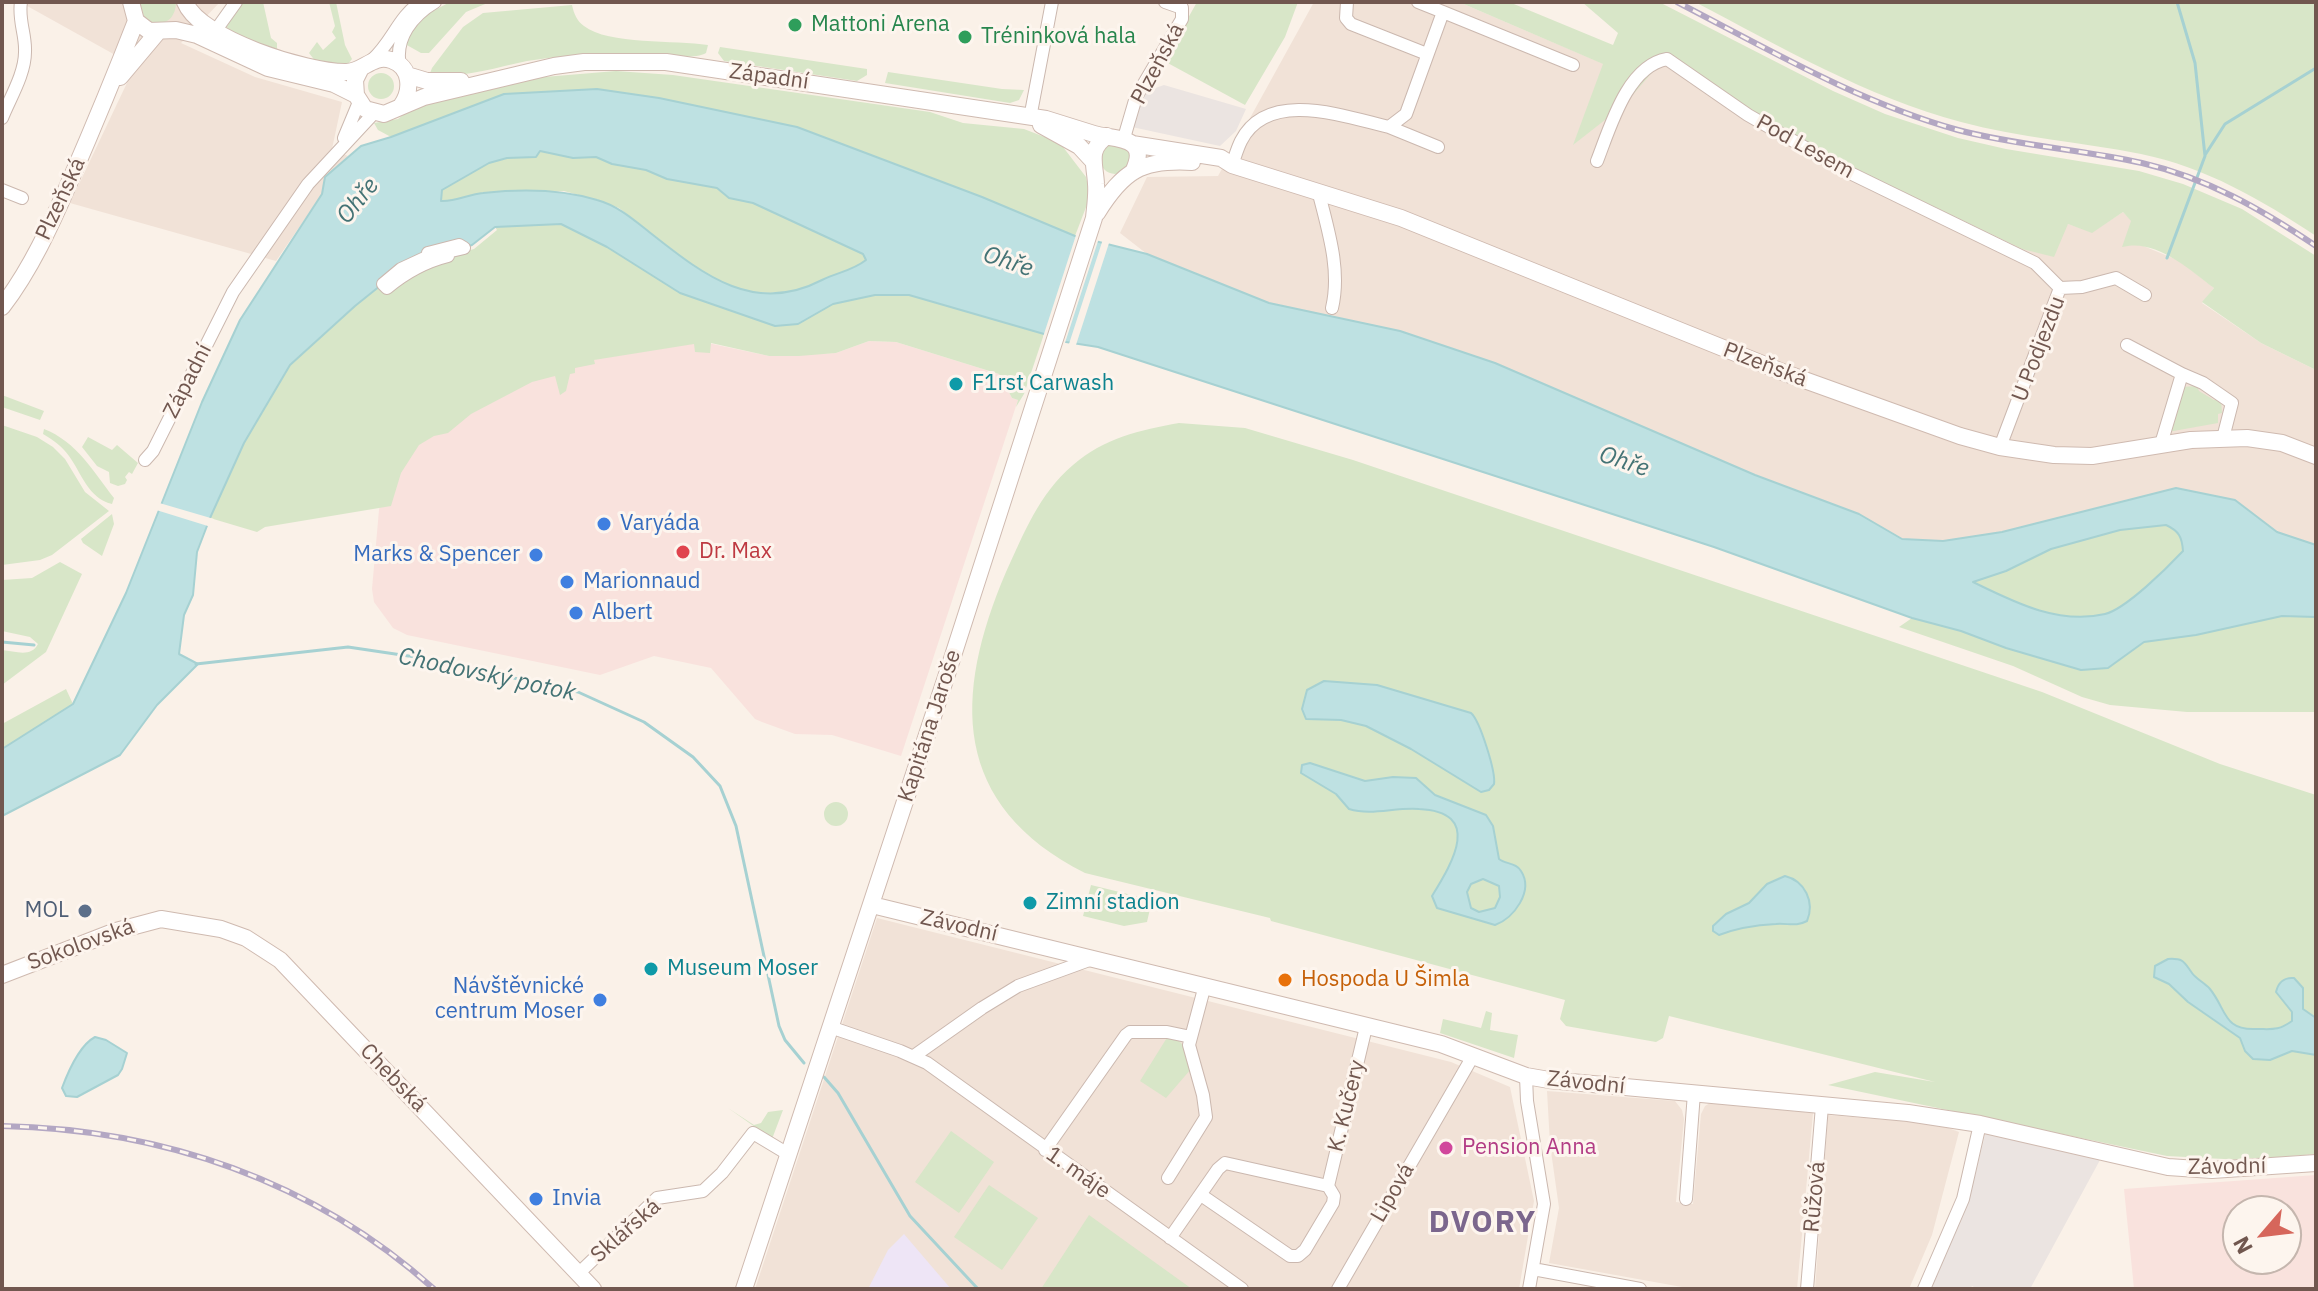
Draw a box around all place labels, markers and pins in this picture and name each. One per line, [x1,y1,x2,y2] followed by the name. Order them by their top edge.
[811,12,950,38] place label: Mattoni Arena
[786,16,804,34] marker: Mattoni Arena
[981,24,1136,50] place label: Tréninková hala
[956,28,974,46] marker: Tréninková hala
[972,371,1114,397] place label: F1rst Carwash
[947,375,965,393] marker: F1rst Carwash
[620,511,700,537] place label: Varyáda
[595,515,613,533] marker: Varyáda
[699,539,772,565] place label: Dr. Max
[353,542,520,568] place label: Marks & Spencer
[674,543,692,561] marker: Dr. Max
[527,546,545,564] marker: Marks & Spencer
[583,569,701,595] place label: Marionnaud
[558,573,576,591] marker: Marionnaud
[592,600,653,626] place label: Albert
[567,604,585,622] marker: Albert
[1046,890,1180,916] place label: Zimní stadion
[1021,894,1039,912] marker: Zimní stadion
[25,898,69,924] place label: MOL
[76,902,94,920] marker: MOL
[667,956,818,982] place label: Museum Moser
[642,960,660,978] marker: Museum Moser
[1301,967,1470,993] place label: Hospoda U Šimla
[1276,971,1294,989] marker: Hospoda U Šimla
[435,974,584,1026] place label: Návštěvnické centrum Moser
[591,991,609,1009] marker: Návštěvnické centrum Moser
[1462,1135,1597,1161] place label: Pension Anna
[1437,1139,1455,1157] marker: Pension Anna
[552,1186,601,1212] place label: Invia
[527,1190,545,1208] marker: Invia

